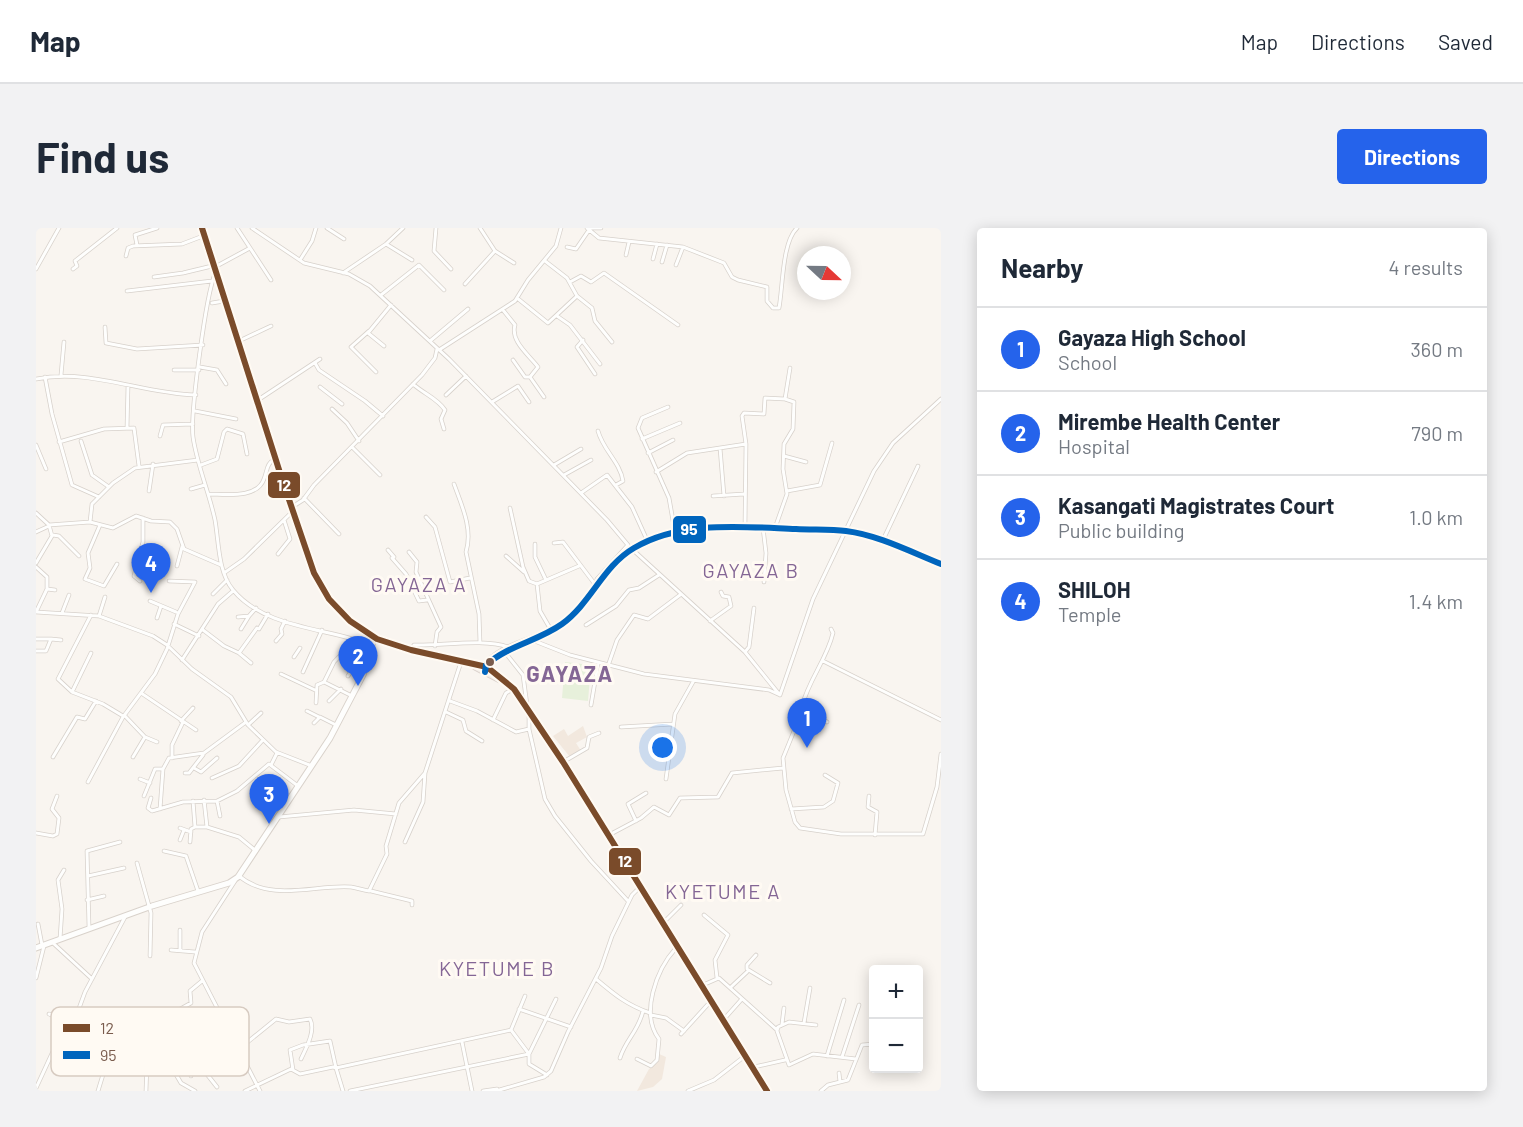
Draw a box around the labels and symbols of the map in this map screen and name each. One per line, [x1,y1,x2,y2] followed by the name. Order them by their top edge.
[797,246,851,300] north arrow
[267,471,301,499] line badge: 12
[277,475,291,494] text: 12
[672,515,707,544] line badge: 95
[680,519,698,538] text: 95
[132,544,170,593] pin: 4
[703,558,799,582] district label: GAYAZA B
[371,572,467,596] district label: GAYAZA A
[338,636,378,686] pin: 2
[484,656,496,668] unlabelled marker
[526,660,614,686] district label: GAYAZA
[788,698,826,748] pin: 1
[648,733,677,762] your location
[250,774,288,824] pin: 3
[608,847,642,876] line badge: 12
[618,851,632,870] text: 12
[665,879,781,903] district label: KYETUME A
[439,956,555,980] district label: KYETUME B
[51,1007,249,1076] legend
[100,1018,114,1037] text: 12
[100,1045,117,1064] text: 95

